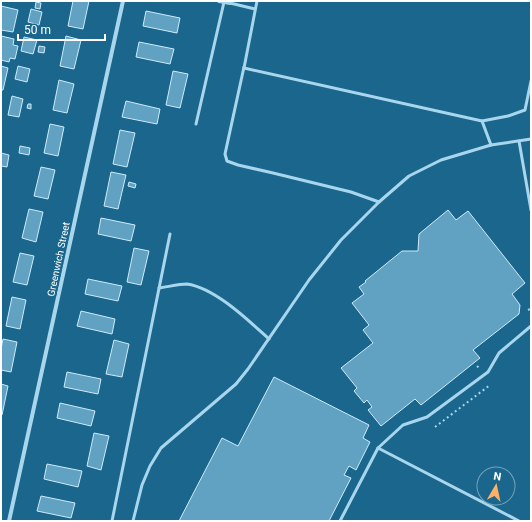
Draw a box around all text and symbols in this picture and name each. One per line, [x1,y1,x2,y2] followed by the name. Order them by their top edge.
[18,16,105,42] scale bar
[24,23,51,37] text: 50 m
[45,221,72,297] street label: Greenwich Street
[476,466,516,506] north arrow
[493,470,503,484] text: N

